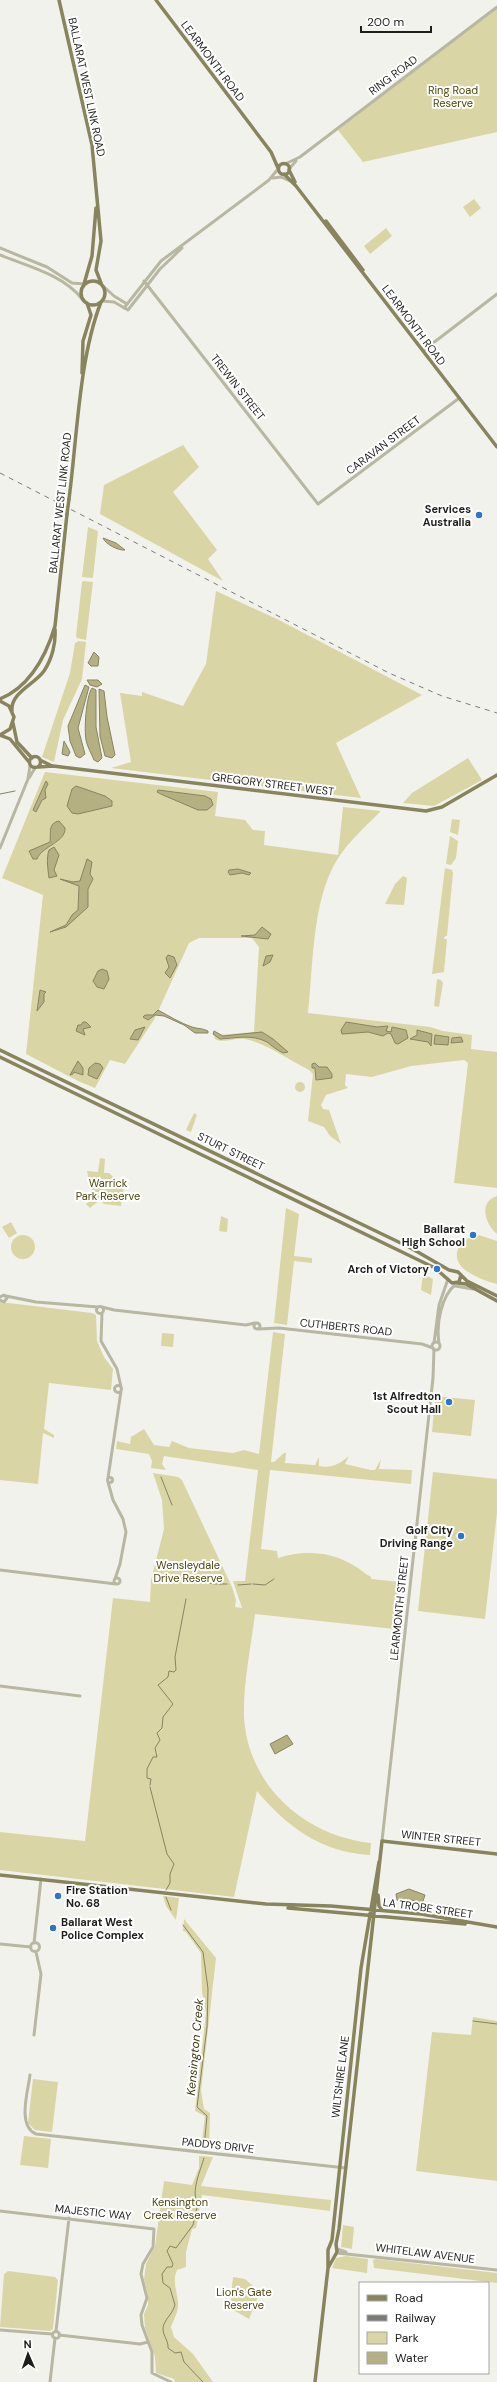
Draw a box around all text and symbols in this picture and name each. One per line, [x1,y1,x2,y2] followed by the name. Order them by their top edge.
[361,8,431,34] scale bar
[367,14,404,30] text: 200 m
[65,16,109,158] street label: BALLARAT WEST LINK ROAD
[178,18,248,104] street label: LEARMONTH ROAD
[366,52,420,98] street label: RING ROAD
[428,83,478,110] park label: Ring Road Reserve
[379,282,449,368] street label: LEARMONTH ROAD
[208,351,268,423] street label: TREWIN STREET
[343,413,423,477] street label: CARAVAN STREET
[46,431,74,574] street label: BALLARAT WEST LINK ROAD
[423,502,471,529] place label: Services Australia
[474,510,484,520] marker: Services Australia
[211,770,335,798] street label: GREGORY STREET WEST
[195,1129,267,1173] street label: STURT STREET
[76,1176,140,1203] park label: Warrick Park Reserve
[402,1222,465,1249] place label: Ballarat High School
[468,1230,478,1240] marker: Ballarat High School
[347,1262,429,1276] place label: Arch of Victory
[432,1264,442,1274] marker: Arch of Victory
[299,1315,393,1339] street label: CUTHBERTS ROAD
[373,1389,441,1416] place label: 1st Alfredton Scout Hall
[444,1397,454,1407] marker: 1st Alfredton Scout Hall
[380,1523,453,1550] place label: Golf City Driving Range
[456,1531,466,1541] marker: Golf City Driving Range
[387,1555,411,1661] street label: LEARMONTH STREET
[153,1558,223,1585] park label: Wensleydale Drive Reserve
[400,1827,482,1849] street label: WINTER STREET
[66,1883,128,1910] place label: Fire Station No. 68
[53,1891,63,1901] marker: Fire Station No. 68
[382,1895,474,1921] street label: LA TROBE STREET
[61,1915,145,1942] place label: Ballarat West Police Complex
[48,1923,58,1933] marker: Ballarat West Police Complex
[183,1997,207,2096] water label: Kensington Creek
[328,2035,352,2119] street label: WILTSHIRE LANE
[181,2134,255,2156] street label: PADDYS DRIVE
[144,2195,216,2222] park label: Kensington Creek Reserve
[54,2201,133,2223] street label: MAJESTIC WAY
[375,2240,475,2266] street label: WHITELAW AVENUE
[359,2282,489,2374] legend
[216,2285,272,2312] park label: Lion's Gate Reserve
[395,2290,423,2306] text: Road
[395,2310,436,2326] text: Railway
[395,2330,419,2346] text: Park
[8,2334,48,2374] north arrow
[23,2337,32,2351] text: N
[395,2350,429,2366] text: Water

